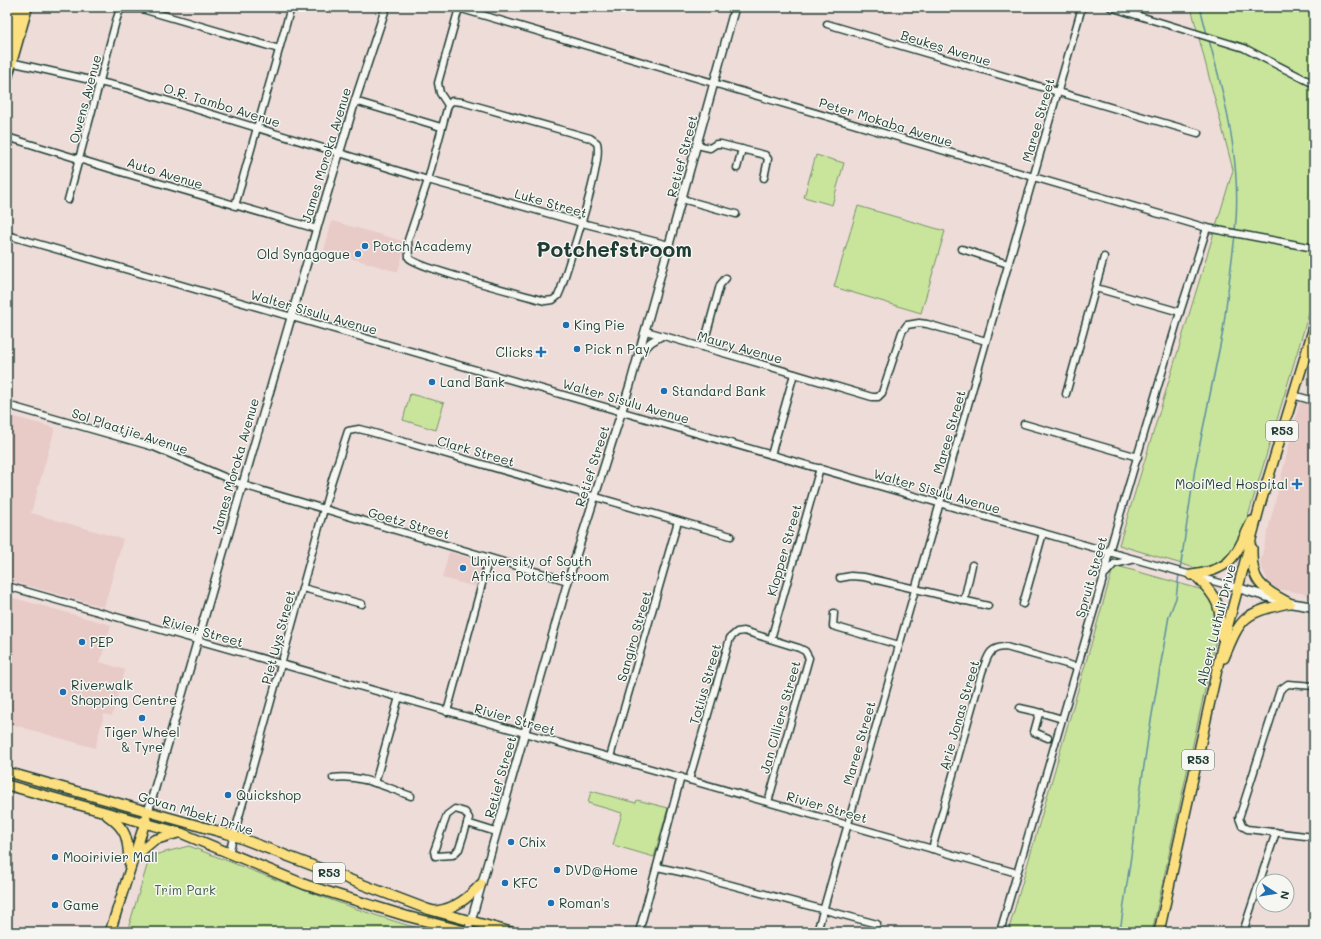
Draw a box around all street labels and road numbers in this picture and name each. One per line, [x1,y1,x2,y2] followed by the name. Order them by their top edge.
[899,26,993,69] street label: Beukes Avenue
[65,53,105,145] street label: Owens Avenue
[1017,76,1058,164] street label: Maree Street
[162,79,283,130] street label: O.R. Tambo Avenue
[297,85,354,225] street label: James Moroka Avenue
[817,93,955,150] street label: Peter Mokaba Avenue
[662,112,701,199] street label: Retief Street
[125,153,205,192] street label: Auto Avenue
[513,184,590,221] street label: Luke Street
[249,285,380,338] street label: Walter Sisulu Avenue
[695,326,785,367] street label: Maury Avenue
[561,374,692,427] street label: Walter Sisulu Avenue
[928,388,969,476] street label: Maree Street
[207,396,262,536] street label: James Moroka Avenue
[70,404,190,457] street label: Sol Plaatjie Avenue
[1266,421,1298,441] road number: R53
[570,423,613,509] street label: Retief Street
[436,431,517,470] street label: Clark Street
[872,464,1003,517] street label: Walter Sisulu Avenue
[762,502,805,598] street label: Klopper Street
[366,503,452,542] street label: Goetz Street
[1071,534,1110,620] street label: Spruit Street
[1192,562,1239,688] street label: Albert Luthuli Drive
[257,587,298,686] street label: Piet Uys Street
[612,588,655,683] street label: Sangiro Street
[161,611,246,650] street label: Rivier Street
[685,641,724,726] street label: Totius Street
[755,658,804,775] street label: Jan Cilliers Street
[935,658,982,772] street label: Arie Jonas Street
[473,699,558,738] street label: Rivier Street
[838,699,879,787] street label: Maree Street
[480,734,519,820] street label: Retief Street
[1182,750,1214,770] road number: R53
[136,787,256,838] street label: Govan Mbeki Drive
[785,787,870,826] street label: Rivier Street
[313,863,345,883] road number: R53

